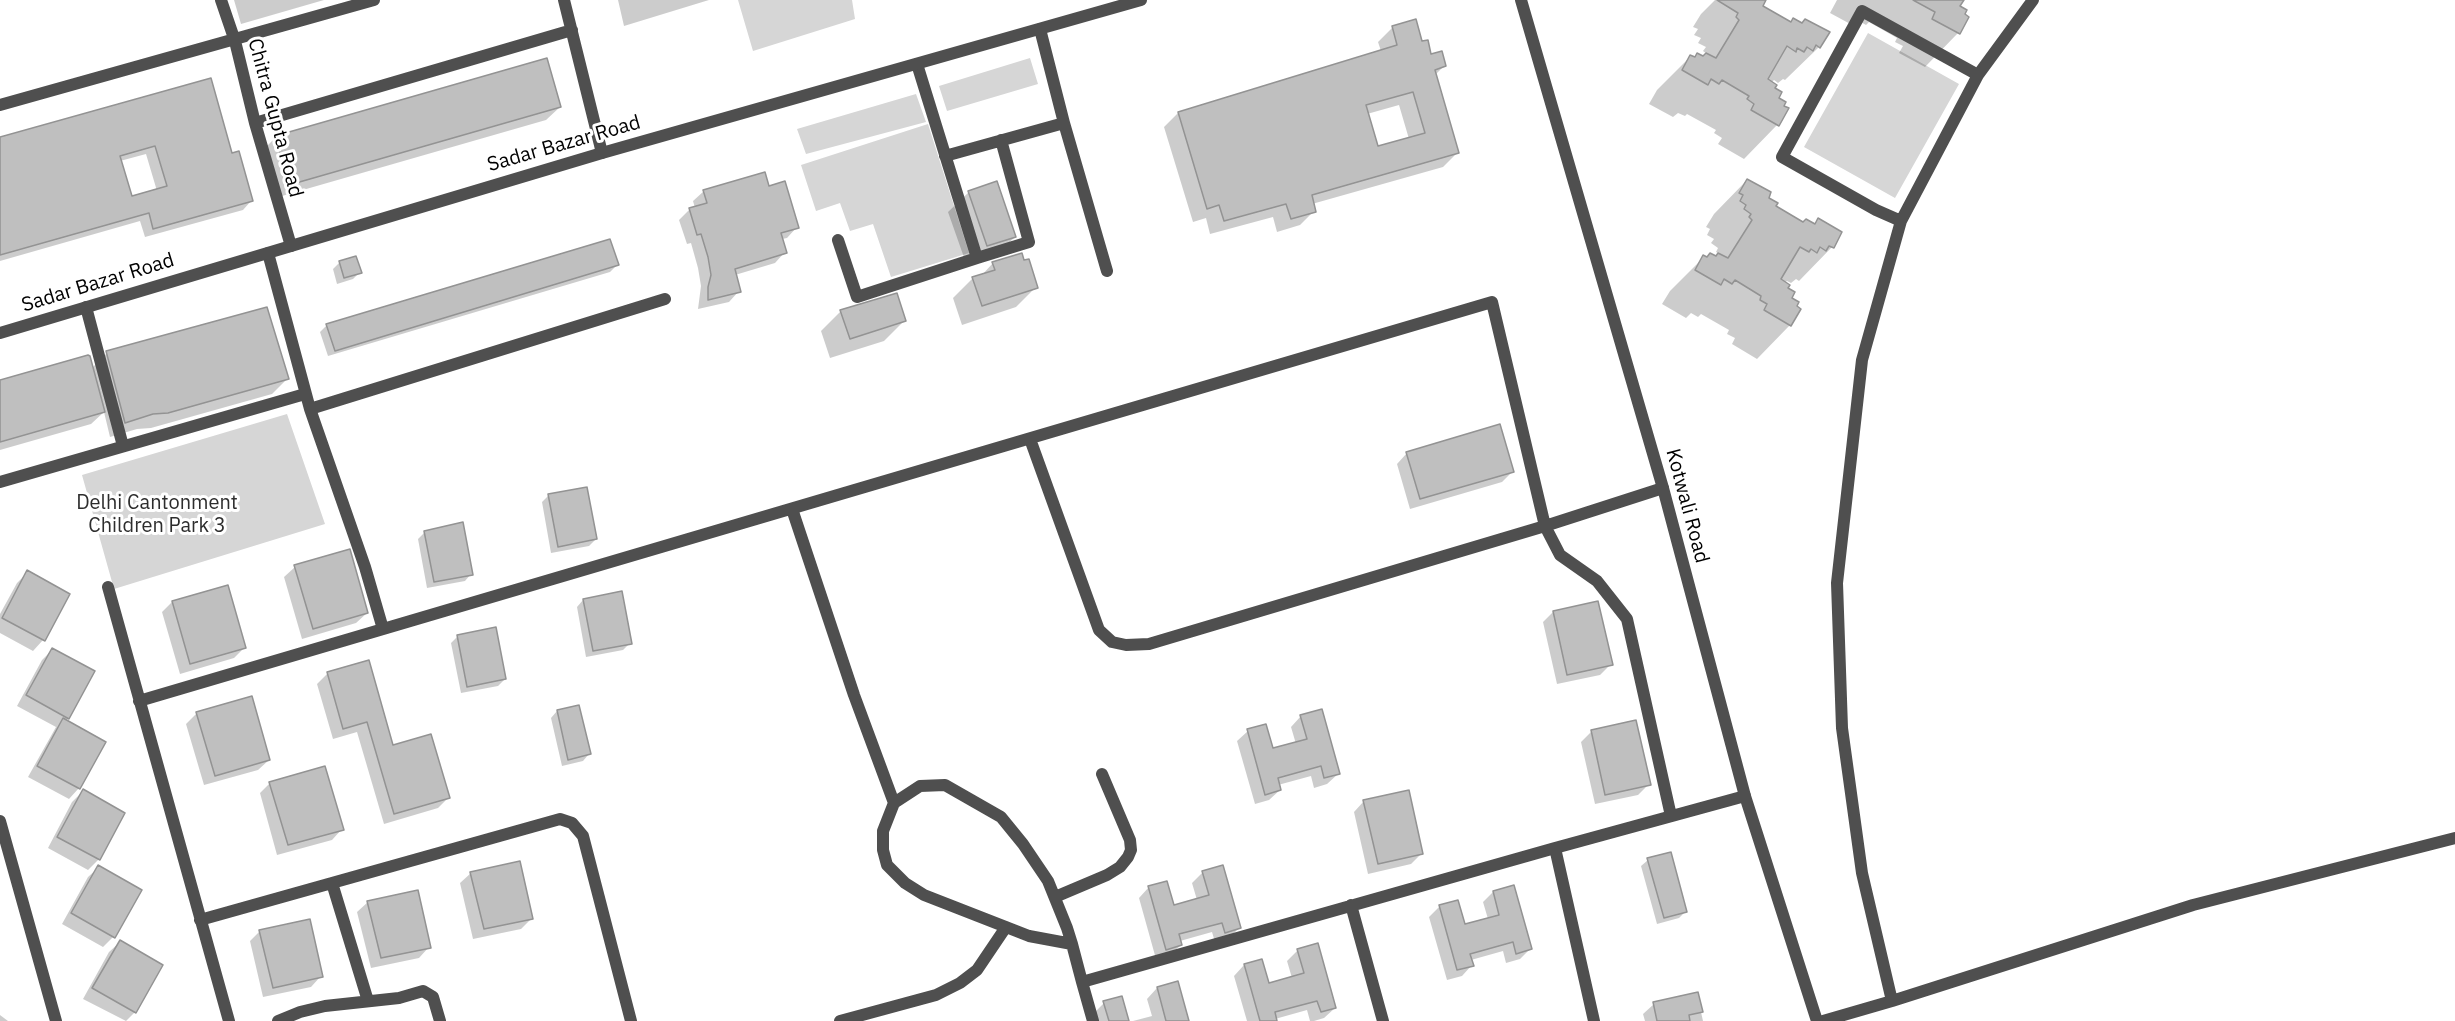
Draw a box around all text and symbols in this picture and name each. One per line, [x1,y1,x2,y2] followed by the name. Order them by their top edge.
[242,36,308,200] street label: Chitra Gupta Road
[485,111,643,177] street label: Sadar Bazar Road
[19,248,177,318] street label: Sadar Bazar Road
[1660,446,1714,566] street label: Kotwali Road
[76,491,238,538] park label: Delhi Cantonment Children Park 3

